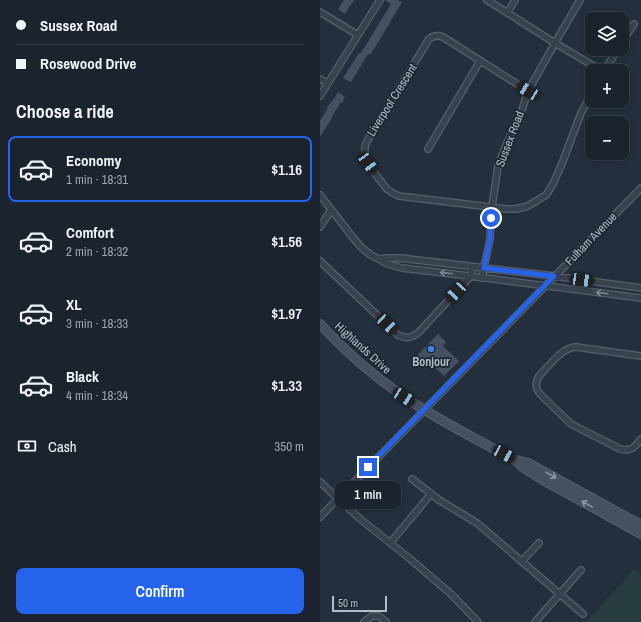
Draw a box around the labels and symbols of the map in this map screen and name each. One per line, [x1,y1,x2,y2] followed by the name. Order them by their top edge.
[363,61,421,139] street label: Liverpool Crescent
[515,80,541,102] car
[492,109,528,169] street label: Sussex Road
[356,150,380,176] car
[482,209,500,227] route start
[562,209,620,269] street label: Fulham Avenue
[440,269,453,277] one-way arrow
[569,272,595,288] car
[443,279,469,305] car
[596,290,609,297] one-way arrow
[374,311,400,337] car
[331,318,395,378] street label: Highlands Drive
[426,344,436,354] marker: Bonjour
[412,354,450,370] place label: Bonjour
[391,386,417,408] car
[491,443,517,465] car
[359,458,377,476] route end
[545,472,557,480] one-way arrow
[335,481,401,509] callout: 1 min
[581,500,593,507] one-way arrow
[332,594,387,613] scale bar

